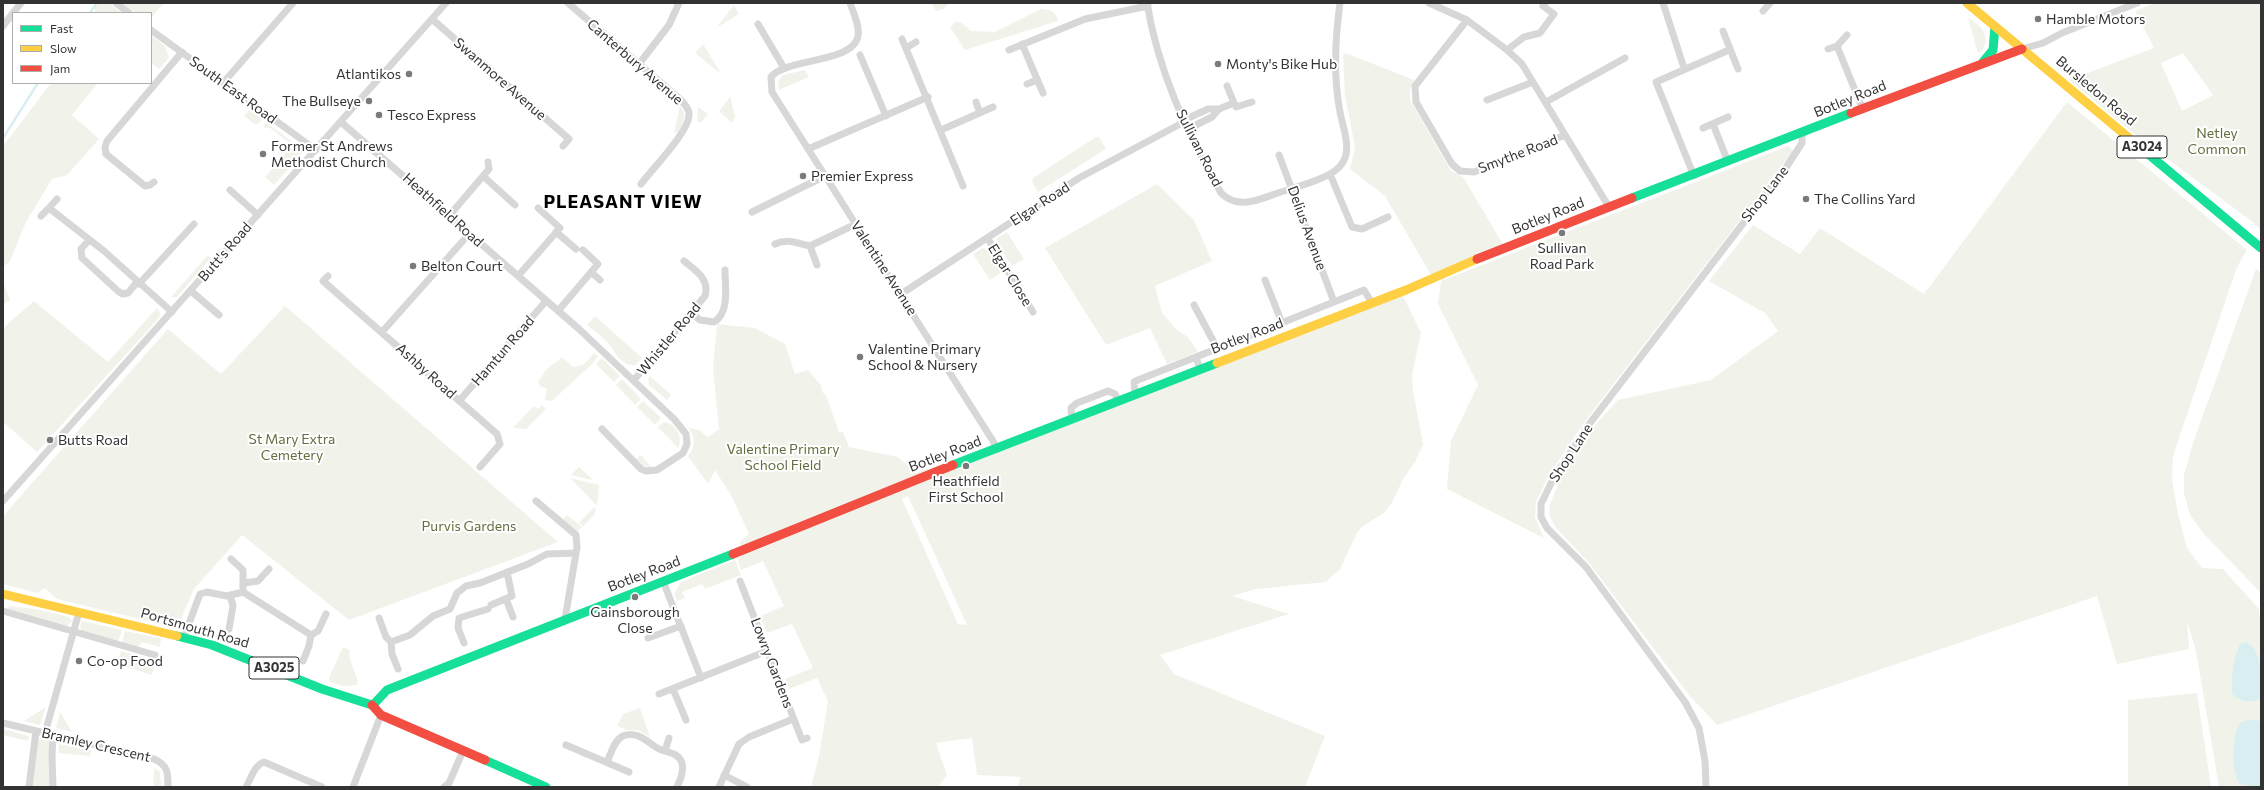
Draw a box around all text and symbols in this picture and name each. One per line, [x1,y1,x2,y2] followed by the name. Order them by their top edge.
[2046,11,2145,27] place label: Hamble Motors
[12,12,152,84] legend
[2033,14,2043,24] marker: Hamble Motors
[584,16,686,108] street label: Canterbury Avenue
[50,21,73,35] text: Fast
[450,34,550,124] street label: Swanmore Avenue
[50,41,77,55] text: Slow
[186,53,280,127] street label: South East Road
[2053,53,2139,129] street label: Bursledon Road
[1226,56,1337,72] place label: Monty's Bike Hub
[1213,59,1223,69] marker: Monty's Bike Hub
[50,61,70,75] text: Jam
[336,66,401,82] place label: Atlantikos
[404,69,414,79] marker: Atlantikos
[1811,77,1889,121] street label: Botley Road
[282,93,361,109] place label: The Bullseye
[364,96,374,106] marker: The Bullseye
[387,107,476,123] place label: Tesco Express
[1172,107,1226,189] street label: Sullivan Road
[374,110,384,120] marker: Tesco Express
[2188,125,2246,158] park label: Netley Common
[1476,131,1560,177] street label: Smythe Road
[2117,136,2167,158] road number: A3024
[271,138,393,170] place label: Former St Andrews Methodist Church
[258,149,268,159] marker: Former St Andrews Methodist Church
[1738,163,1792,225] street label: Shop Lane
[811,168,913,184] place label: Premier Express
[399,169,487,251] street label: Heathfield Road
[798,171,808,181] marker: Premier Express
[1007,179,1073,229] street label: Elgar Road
[1284,184,1330,272] street label: Delius Avenue
[543,191,703,213] district label: PLEASANT VIEW
[1814,191,1915,207] place label: The Collins Yard
[1509,194,1587,238] street label: Botley Road
[1801,194,1811,204] marker: The Collins Yard
[847,218,921,318] street label: Valentine Avenue
[195,219,255,285] street label: Butt's Road
[1557,228,1567,238] marker: Sullivan Road Park
[1530,240,1594,272] place label: Sullivan Road Park
[984,241,1036,309] street label: Elgar Close
[421,258,503,274] place label: Belton Court
[408,261,418,271] marker: Belton Court
[634,299,704,379] street label: Whistler Road
[468,313,538,389] street label: Hamtun Road
[1208,314,1286,358] street label: Botley Road
[393,340,459,402] street label: Ashby Road
[868,341,981,374] place label: Valentine Primary School & Nursery
[855,352,865,362] marker: Valentine Primary School & Nursery
[1546,421,1596,485] street label: Shop Lane
[249,431,335,464] park label: St Mary Extra Cemetery
[58,432,128,448] place label: Butts Road
[906,432,984,476] street label: Botley Road
[45,435,55,445] marker: Butts Road
[727,441,839,474] park label: Valentine Primary School Field
[961,461,971,471] marker: Heathfield First School
[928,473,1004,506] place label: Heathfield First School
[422,518,516,534] park label: Purvis Gardens
[605,552,683,596] street label: Botley Road
[630,592,640,602] marker: Gainsborough Close
[139,604,251,652] street label: Portsmouth Road
[590,604,680,636] place label: Gainsborough Close
[747,615,797,711] street label: Lowry Gardens
[87,653,163,669] place label: Co-op Food
[74,656,84,666] marker: Co-op Food
[249,657,299,679] road number: A3025
[40,724,152,766] street label: Bramley Crescent

